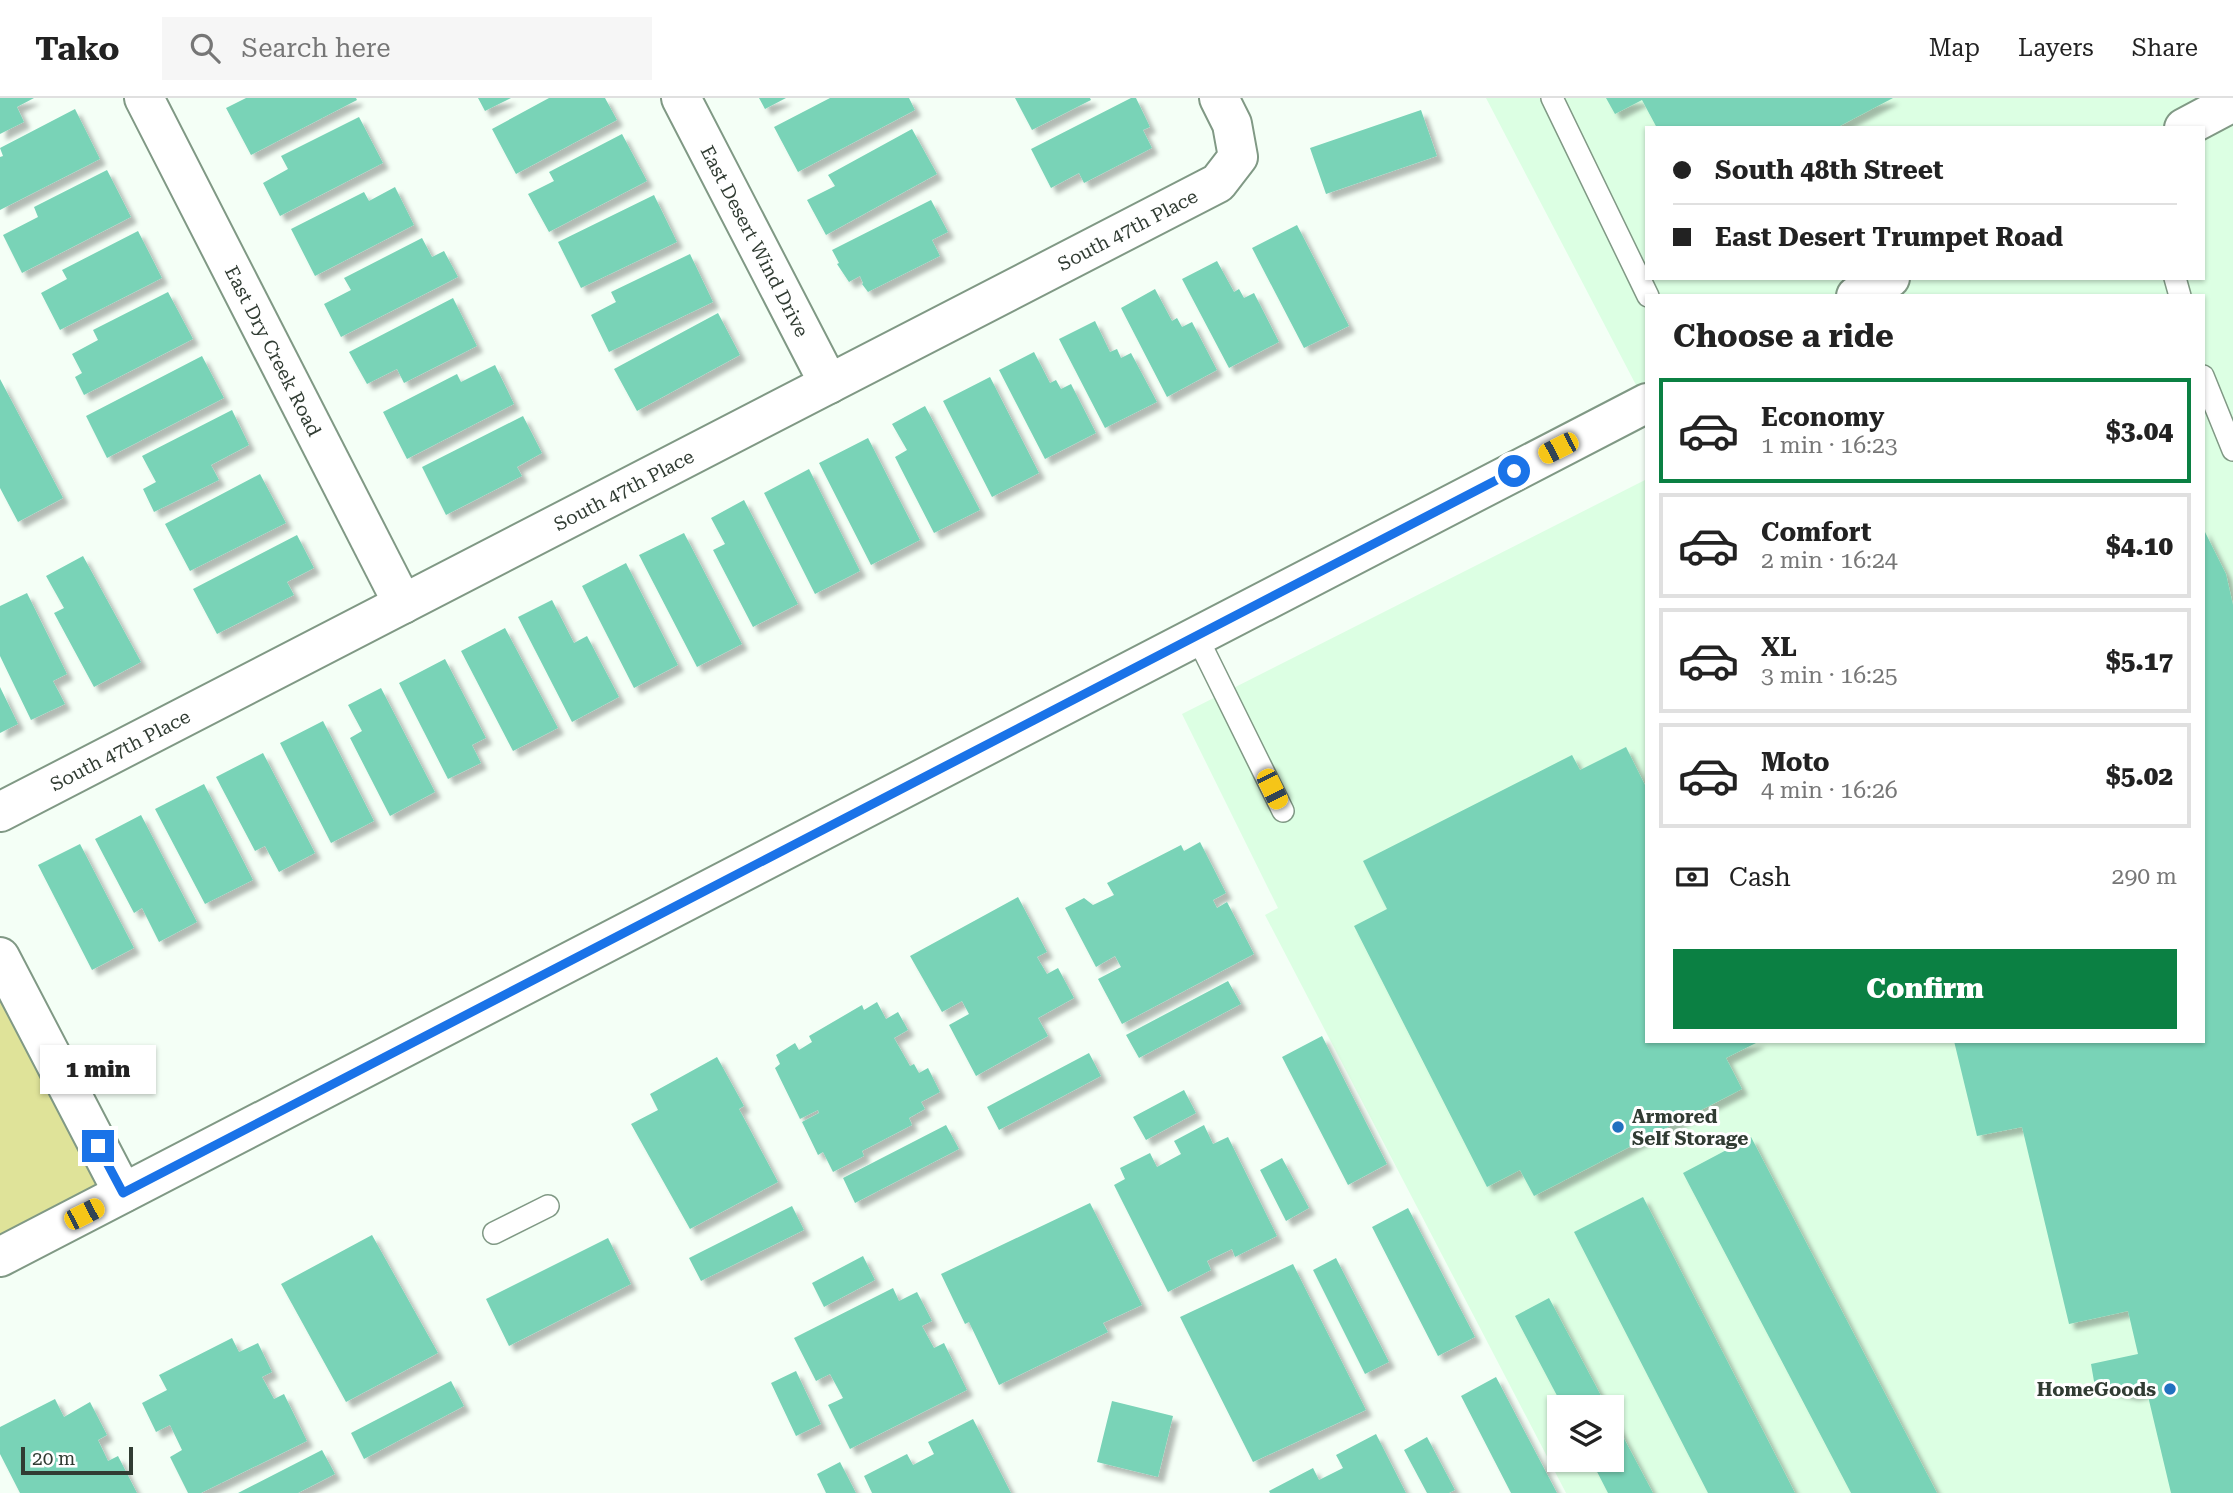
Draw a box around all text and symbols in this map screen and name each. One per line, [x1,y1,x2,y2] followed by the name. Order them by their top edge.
[162,17,652,80] search box
[35,29,120,68] text: Tako
[186,29,224,67] icon: search
[242,33,390,63] text: Search here
[1929,34,1980,62] text: Map
[2018,34,2094,62] text: Layers
[2132,34,2198,62] text: Share
[696,142,814,341] street label: East Desert Wind Drive
[1715,155,1944,185] text: South 48th Street
[1054,185,1202,276] street label: South 47th Place
[1715,222,2063,252] text: East Desert Trumpet Road
[220,262,326,440] street label: East Dry Creek Road
[1673,317,1894,355] text: Choose a ride
[1677,399,1740,462] icon: car
[1761,402,1884,432] text: Economy
[2106,416,2173,446] text: $3.04
[1535,429,1582,467] car
[1761,432,1898,459] text: 1 min · 16:23
[550,445,698,536] street label: South 47th Place
[1498,455,1530,487] route start
[1677,514,1740,577] icon: car
[1761,517,1871,547] text: Comfort
[2106,531,2173,561] text: $4.10
[1761,547,1898,574] text: 2 min · 16:24
[1677,629,1740,692] icon: car
[1761,632,1797,662] text: XL
[2106,646,2173,676] text: $5.17
[1761,662,1898,689] text: 3 min · 16:25
[46,705,194,796] street label: South 47th Place
[1677,744,1740,807] icon: car
[1761,747,1830,777] text: Moto
[2106,761,2173,791] text: $5.02
[1254,766,1291,812] car
[1761,777,1898,804] text: 4 min · 16:26
[1673,858,1711,896] icon: cash
[1729,862,1791,892] text: Cash
[2112,863,2177,890] text: 290 m
[1673,949,2177,1029] button: Confirm
[40,1044,156,1094] callout: 1 min
[66,1056,130,1083] text: 1 min
[1632,1105,1748,1150] place label: Armored Self Storage
[1610,1119,1626,1135] marker: Armored Self Storage
[82,1130,114,1162] route end
[61,1195,108,1233] car
[2037,1378,2156,1401] place label: HomeGoods
[2162,1381,2178,1397] marker: HomeGoods
[1547,1395,1624,1472] map controls
[1547,1395,1624,1472] button: layers
[21,1444,133,1476] scale bar
[32,1447,75,1470] text: 20 m

